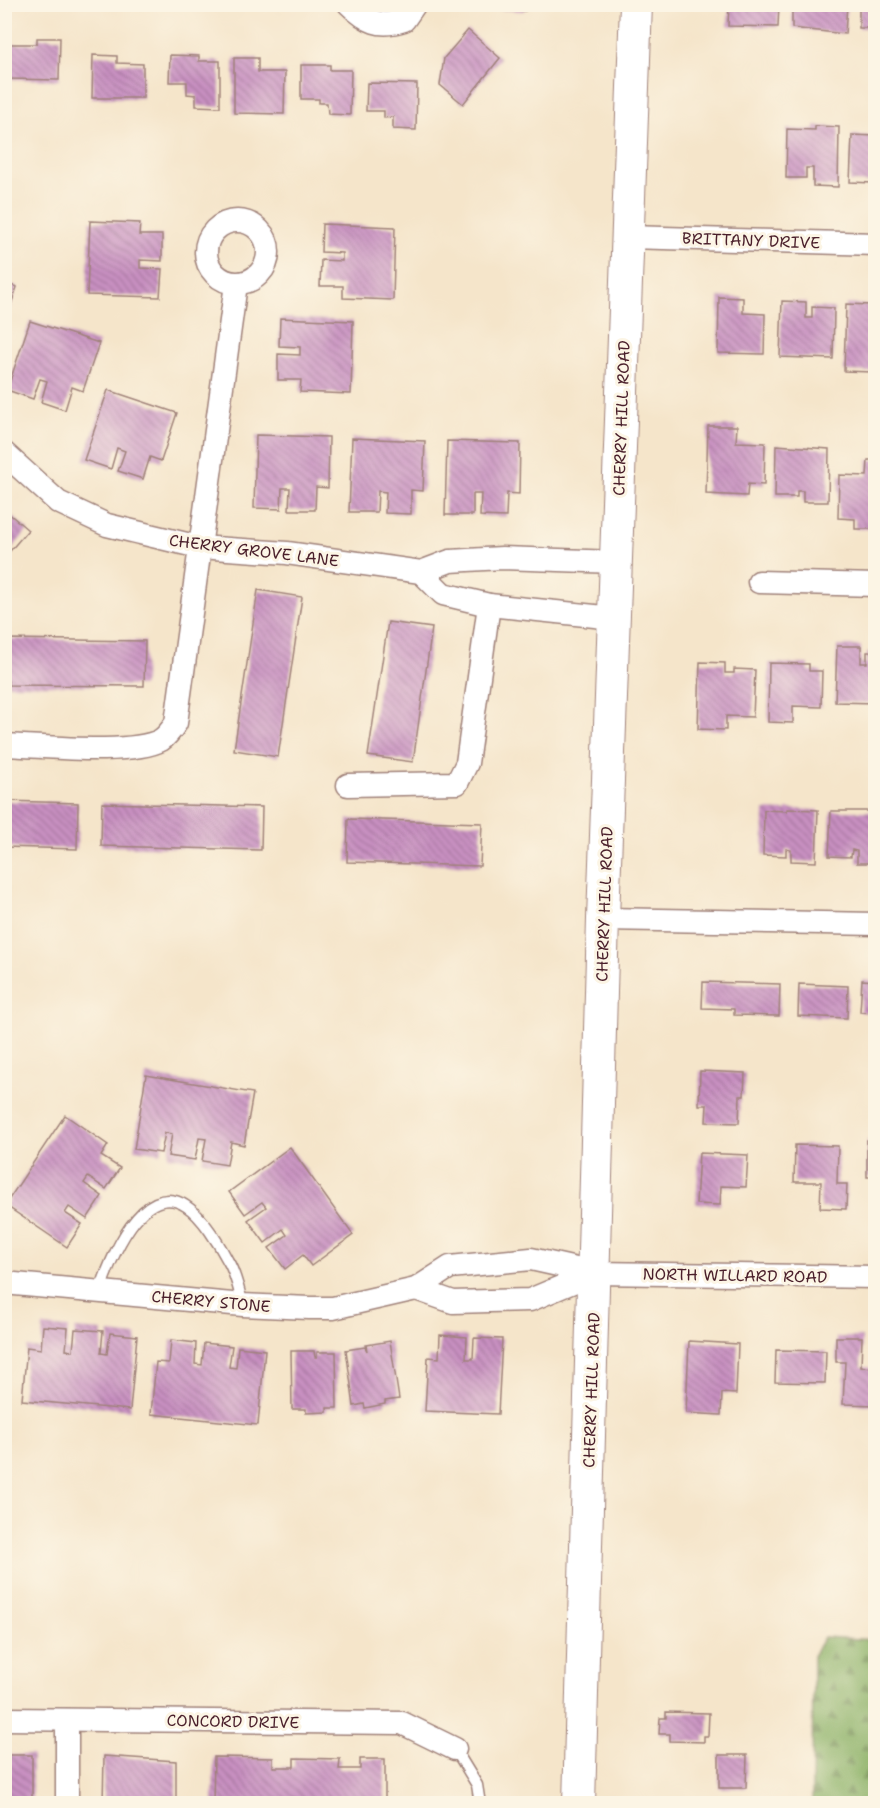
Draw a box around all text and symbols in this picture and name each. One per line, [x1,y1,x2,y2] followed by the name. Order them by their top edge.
[681,228,821,253] street label: BRITTANY DRIVE
[608,340,635,496] street label: CHERRY HILL ROAD
[168,530,340,571] street label: CHERRY GROVE LANE
[591,826,618,982] street label: CHERRY HILL ROAD
[642,1263,828,1288] street label: NORTH WILLARD ROAD
[150,1286,271,1317] street label: CHERRY STONE
[578,1312,605,1468] street label: CHERRY HILL ROAD
[166,1710,299,1733] street label: CONCORD DRIVE

